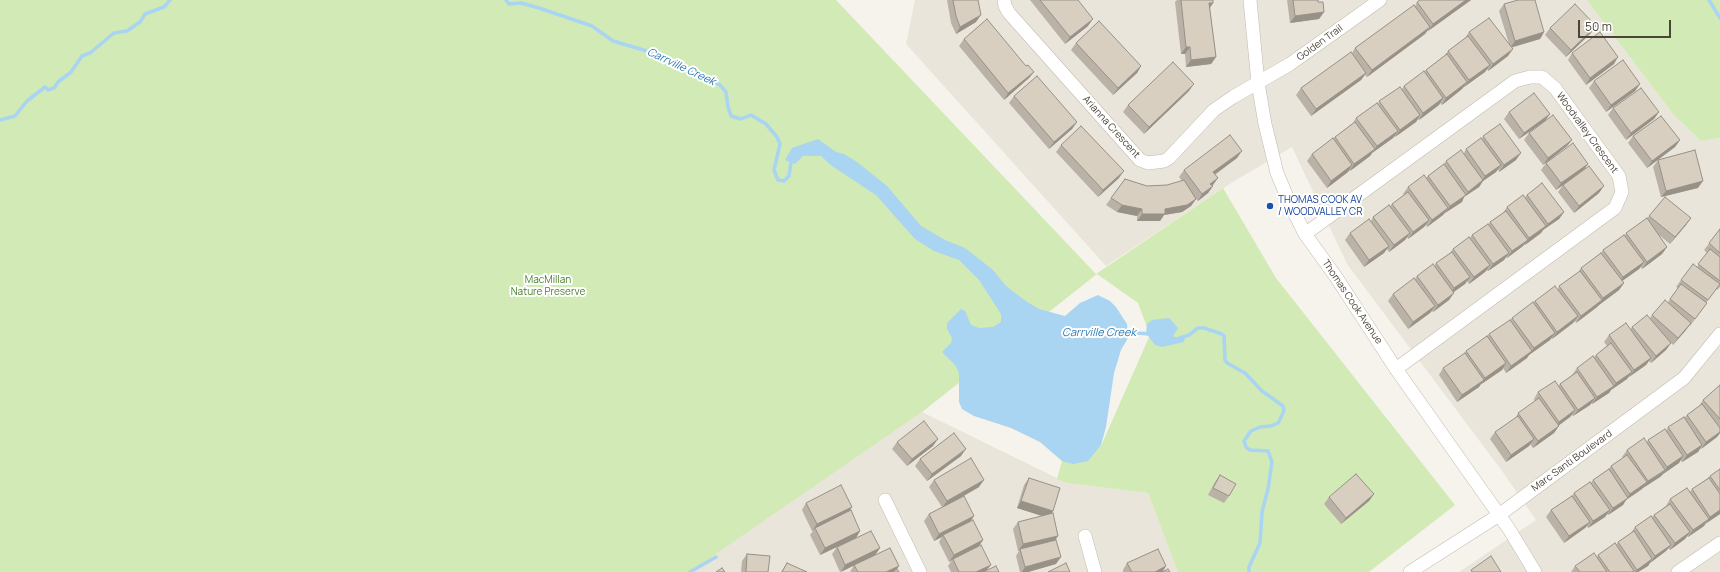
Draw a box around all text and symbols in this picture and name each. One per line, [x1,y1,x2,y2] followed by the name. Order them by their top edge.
[1580,12,1673,38] scale bar
[1585,18,1612,35] text: 50 m
[1295,22,1345,64] street label: Golden Trail
[645,45,717,89] water label: Carrville Creek
[1554,90,1620,176] street label: Woodvalley Crescent
[1080,93,1142,161] street label: Arianna Crescent
[1278,194,1363,218] place label: THOMAS COOK AV / WOODVALLEY CR
[1265,201,1275,211] marker: THOMAS COOK AV / WOODVALLEY CR
[1319,257,1385,347] street label: Thomas Cook Avenue
[511,274,585,298] park label: MacMillan Nature Preserve
[1062,326,1136,340] water label: Carrville Creek
[1529,428,1615,494] street label: Marc Santi Boulevard

